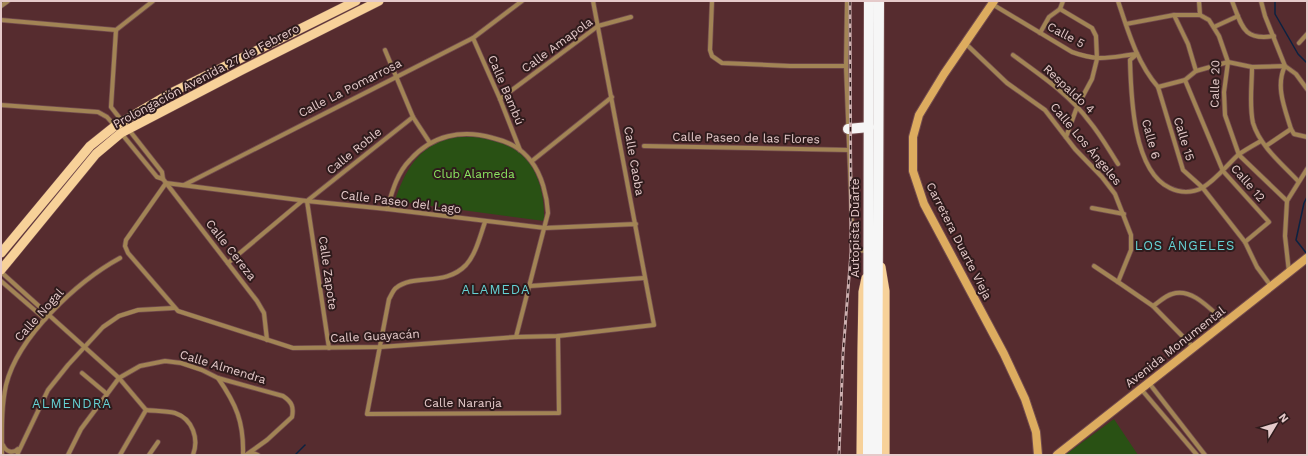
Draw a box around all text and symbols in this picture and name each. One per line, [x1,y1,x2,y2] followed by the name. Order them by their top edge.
[519,14,595,75] street label: Calle Amapola
[1045,19,1087,51] street label: Calle 5
[111,21,301,131] street label: Prolongación Avenida 27 de Febrero
[485,53,527,127] street label: Calle Bambú
[296,56,404,120] street label: Calle La Pomarrosa
[1208,60,1222,108] street label: Calle 20
[1040,62,1098,116] street label: Respaldo 4
[1048,100,1124,188] street label: Calle Los Ángeles
[1171,116,1197,162] street label: Calle 15
[1139,118,1163,160] street label: Calle 6
[324,125,384,177] street label: Calle Roble
[621,125,647,197] street label: Calle Caoba
[672,130,820,146] street label: Calle Paseo de las Flores
[1228,161,1268,205] street label: Calle 12
[433,167,515,181] park label: Club Alameda
[848,178,862,278] street label: Autopista Duarte
[923,180,995,302] street label: Carretera Duarte Vieja
[340,188,462,216] street label: Calle Paseo del Lago
[203,217,259,283] street label: Calle Cereza
[316,235,340,311] street label: Calle Zapote
[1135,237,1235,253] district label: LOS ÁNGELES
[462,282,531,297] district label: ALAMEDA
[12,285,67,344] street label: Calle Nogal
[1122,303,1228,390] street label: Avenida Monumental
[330,327,420,345] street label: Calle Guayacán
[178,347,268,387] street label: Calle Almendra
[32,396,112,411] district label: ALMENDRA
[424,396,502,410] street label: Calle Naranja
[1256,404,1296,444] north arrow
[1276,411,1291,425] text: N

